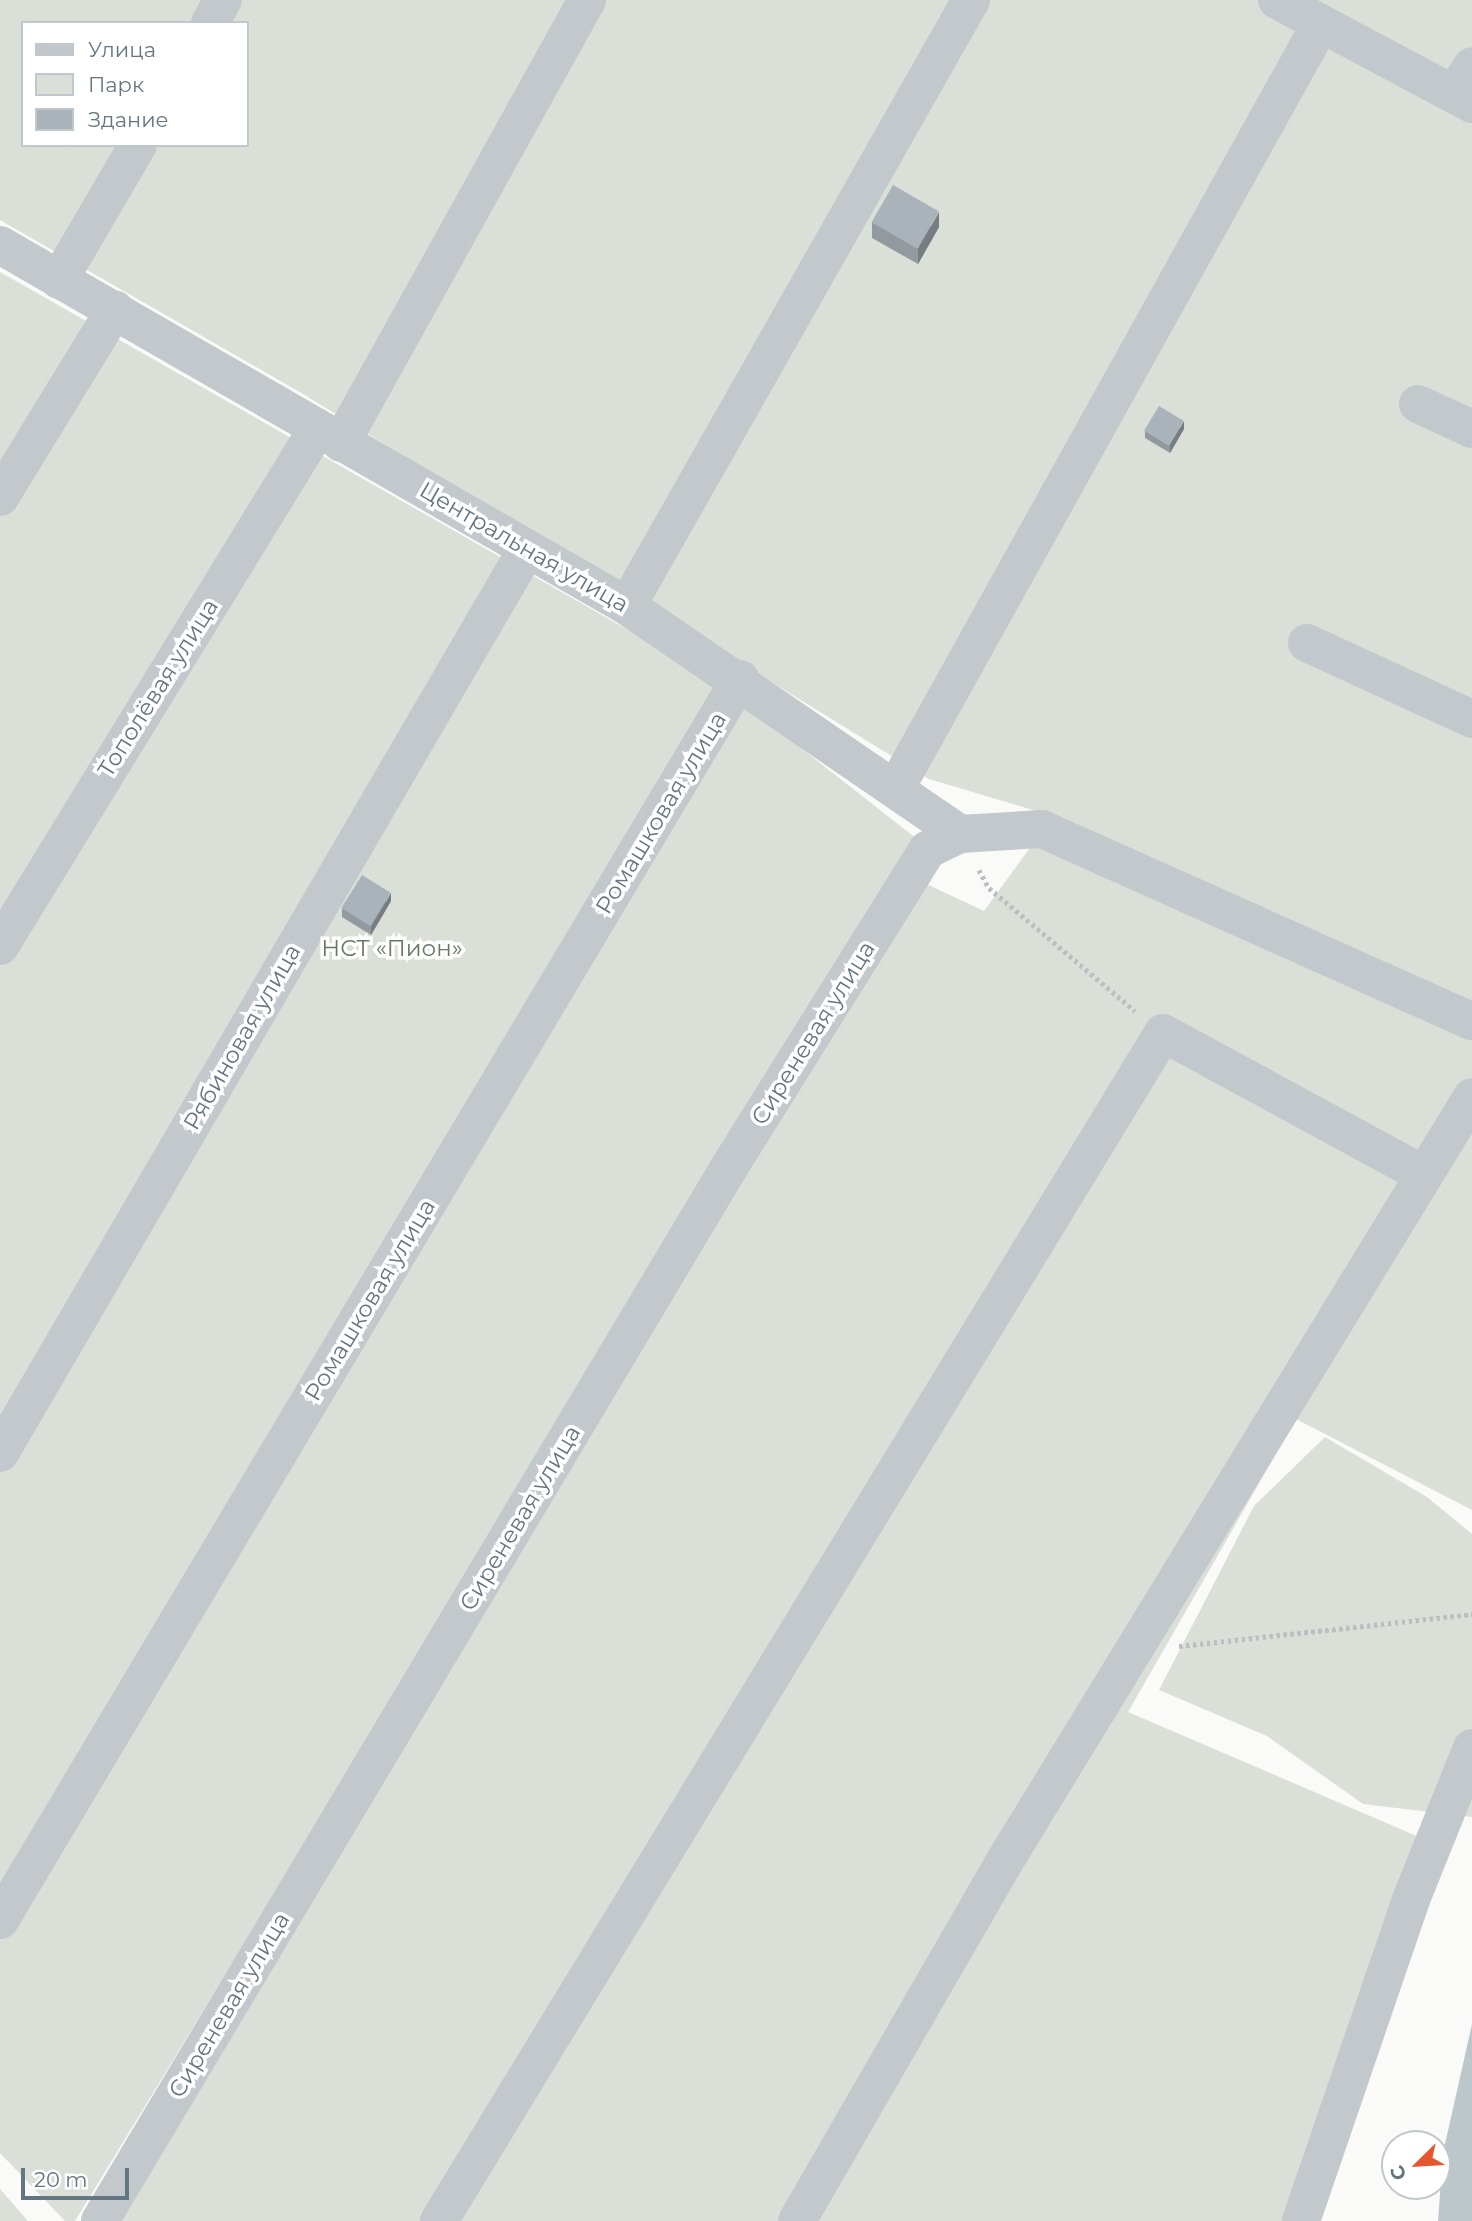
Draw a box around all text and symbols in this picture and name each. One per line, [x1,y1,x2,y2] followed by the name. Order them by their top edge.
[21,21,248,147] legend
[88,37,156,62] text: Улица
[88,72,144,97] text: Парк
[88,107,169,132] text: Здание
[415,476,633,618] street label: Центральная улица
[92,594,224,782] street label: Тополёвая улица
[590,707,732,919] street label: Ромашковая улица
[321,934,463,962] park label: НСТ «Пион»
[745,936,881,1130] street label: Сиреневая улица
[178,939,306,1135] street label: Рябиновая улица
[299,1194,441,1406] street label: Ромашковая улица
[454,1420,586,1616] street label: Сиреневая улица
[163,1907,295,2103] street label: Сиреневая улица
[1381,2130,1451,2200] north arrow
[24,2154,133,2198] scale bar
[1385,2162,1412,2184] text: С
[34,2167,88,2192] text: 20 m

